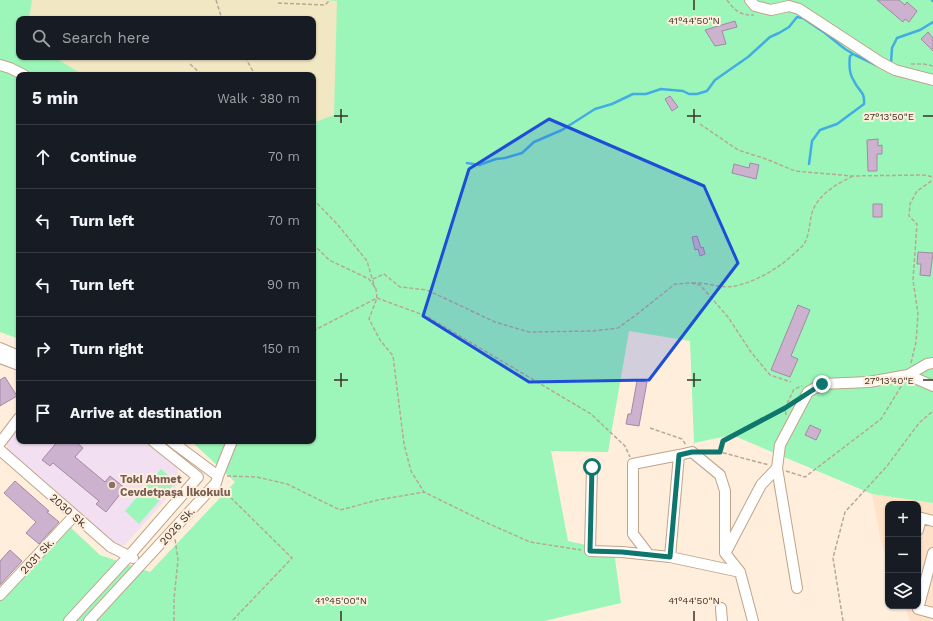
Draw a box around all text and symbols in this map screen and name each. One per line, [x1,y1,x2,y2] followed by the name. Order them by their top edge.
[668,15,720,26] text: 41°44'50"N
[16,16,316,60] search box
[30,27,52,49] icon: search
[62,29,150,47] text: Search here
[32,88,78,108] text: 5 min
[217,91,300,106] text: Walk · 380 m
[864,111,914,122] text: 27°13'50"E
[32,146,54,168] icon: ahead
[70,148,137,166] text: Continue
[268,149,300,164] text: 70 m
[32,210,54,232] icon: left
[70,212,134,230] text: Turn left
[268,213,300,228] text: 70 m
[32,274,54,296] icon: left
[70,276,134,294] text: Turn left
[267,277,300,292] text: 90 m
[32,338,54,360] icon: right
[70,340,143,358] text: Turn right
[262,341,300,356] text: 150 m
[813,375,831,393] route end
[864,375,914,386] text: 27°13'40"E
[32,402,54,424] icon: arrive
[70,404,222,422] text: Arrive at destination
[583,458,601,476] route start
[120,473,231,499] place label: Toki Ahmet Cevdetpaşa İlkokulu
[107,480,117,490] marker: Toki Ahmet Cevdetpaşa İlkokulu
[47,491,90,532] street label: 2030 Sk.
[885,501,921,609] map controls
[885,501,921,537] button: +
[157,505,198,548] street label: 2026 Sk.
[18,536,57,577] street label: 2031 Sk.
[885,537,921,573] button: −
[885,573,921,609] button: layers
[315,595,367,606] text: 41°45'00"N
[668,595,720,606] text: 41°44'50"N

